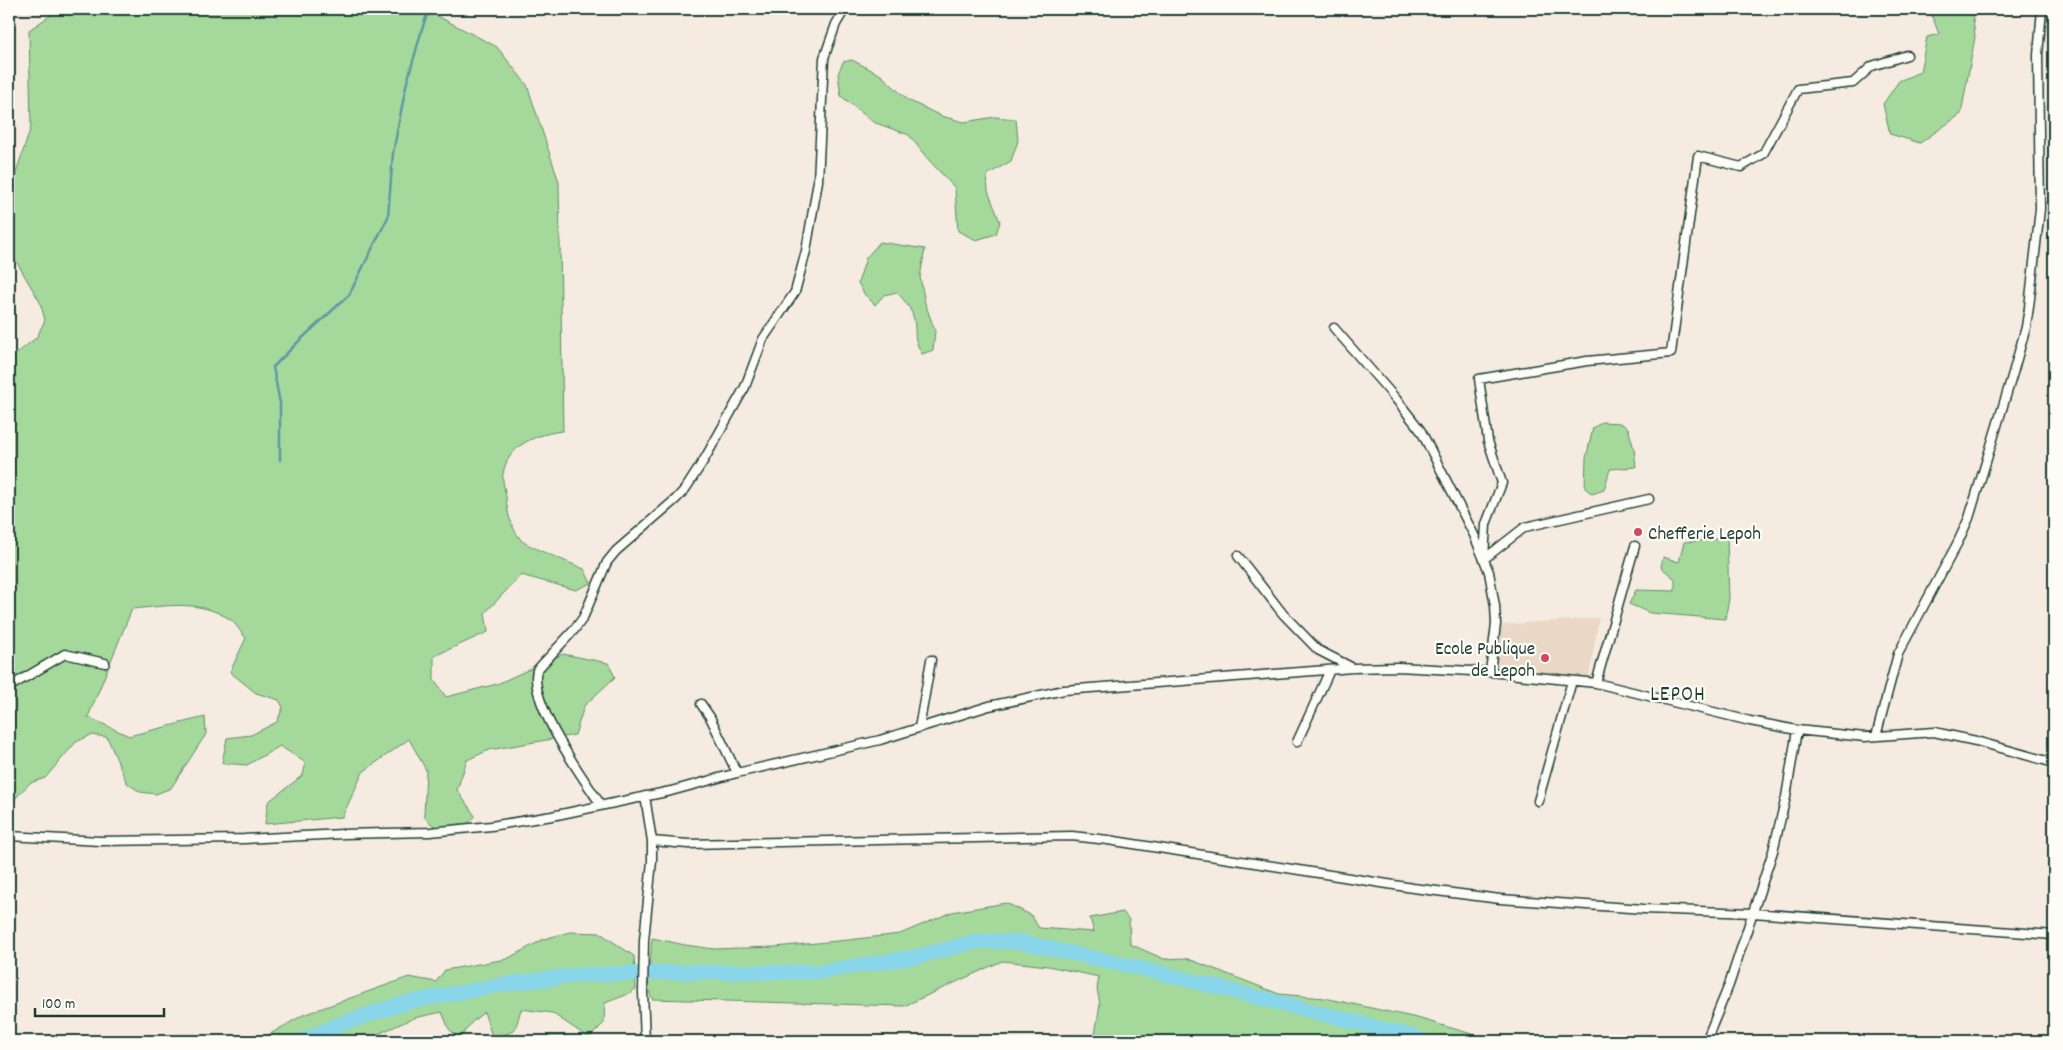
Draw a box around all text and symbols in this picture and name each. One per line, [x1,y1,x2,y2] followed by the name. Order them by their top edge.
[1648,522,1761,549] place label: Chefferie Lepoh
[1632,526,1644,538] marker: Chefferie Lepoh
[1435,637,1535,686] place label: Ecole Publique de Lepoh
[1539,652,1551,664] marker: Ecole Publique de Lepoh
[1650,681,1706,711] district label: LEPOH
[35,985,164,1017] scale bar
[42,994,75,1016] text: 100 m

